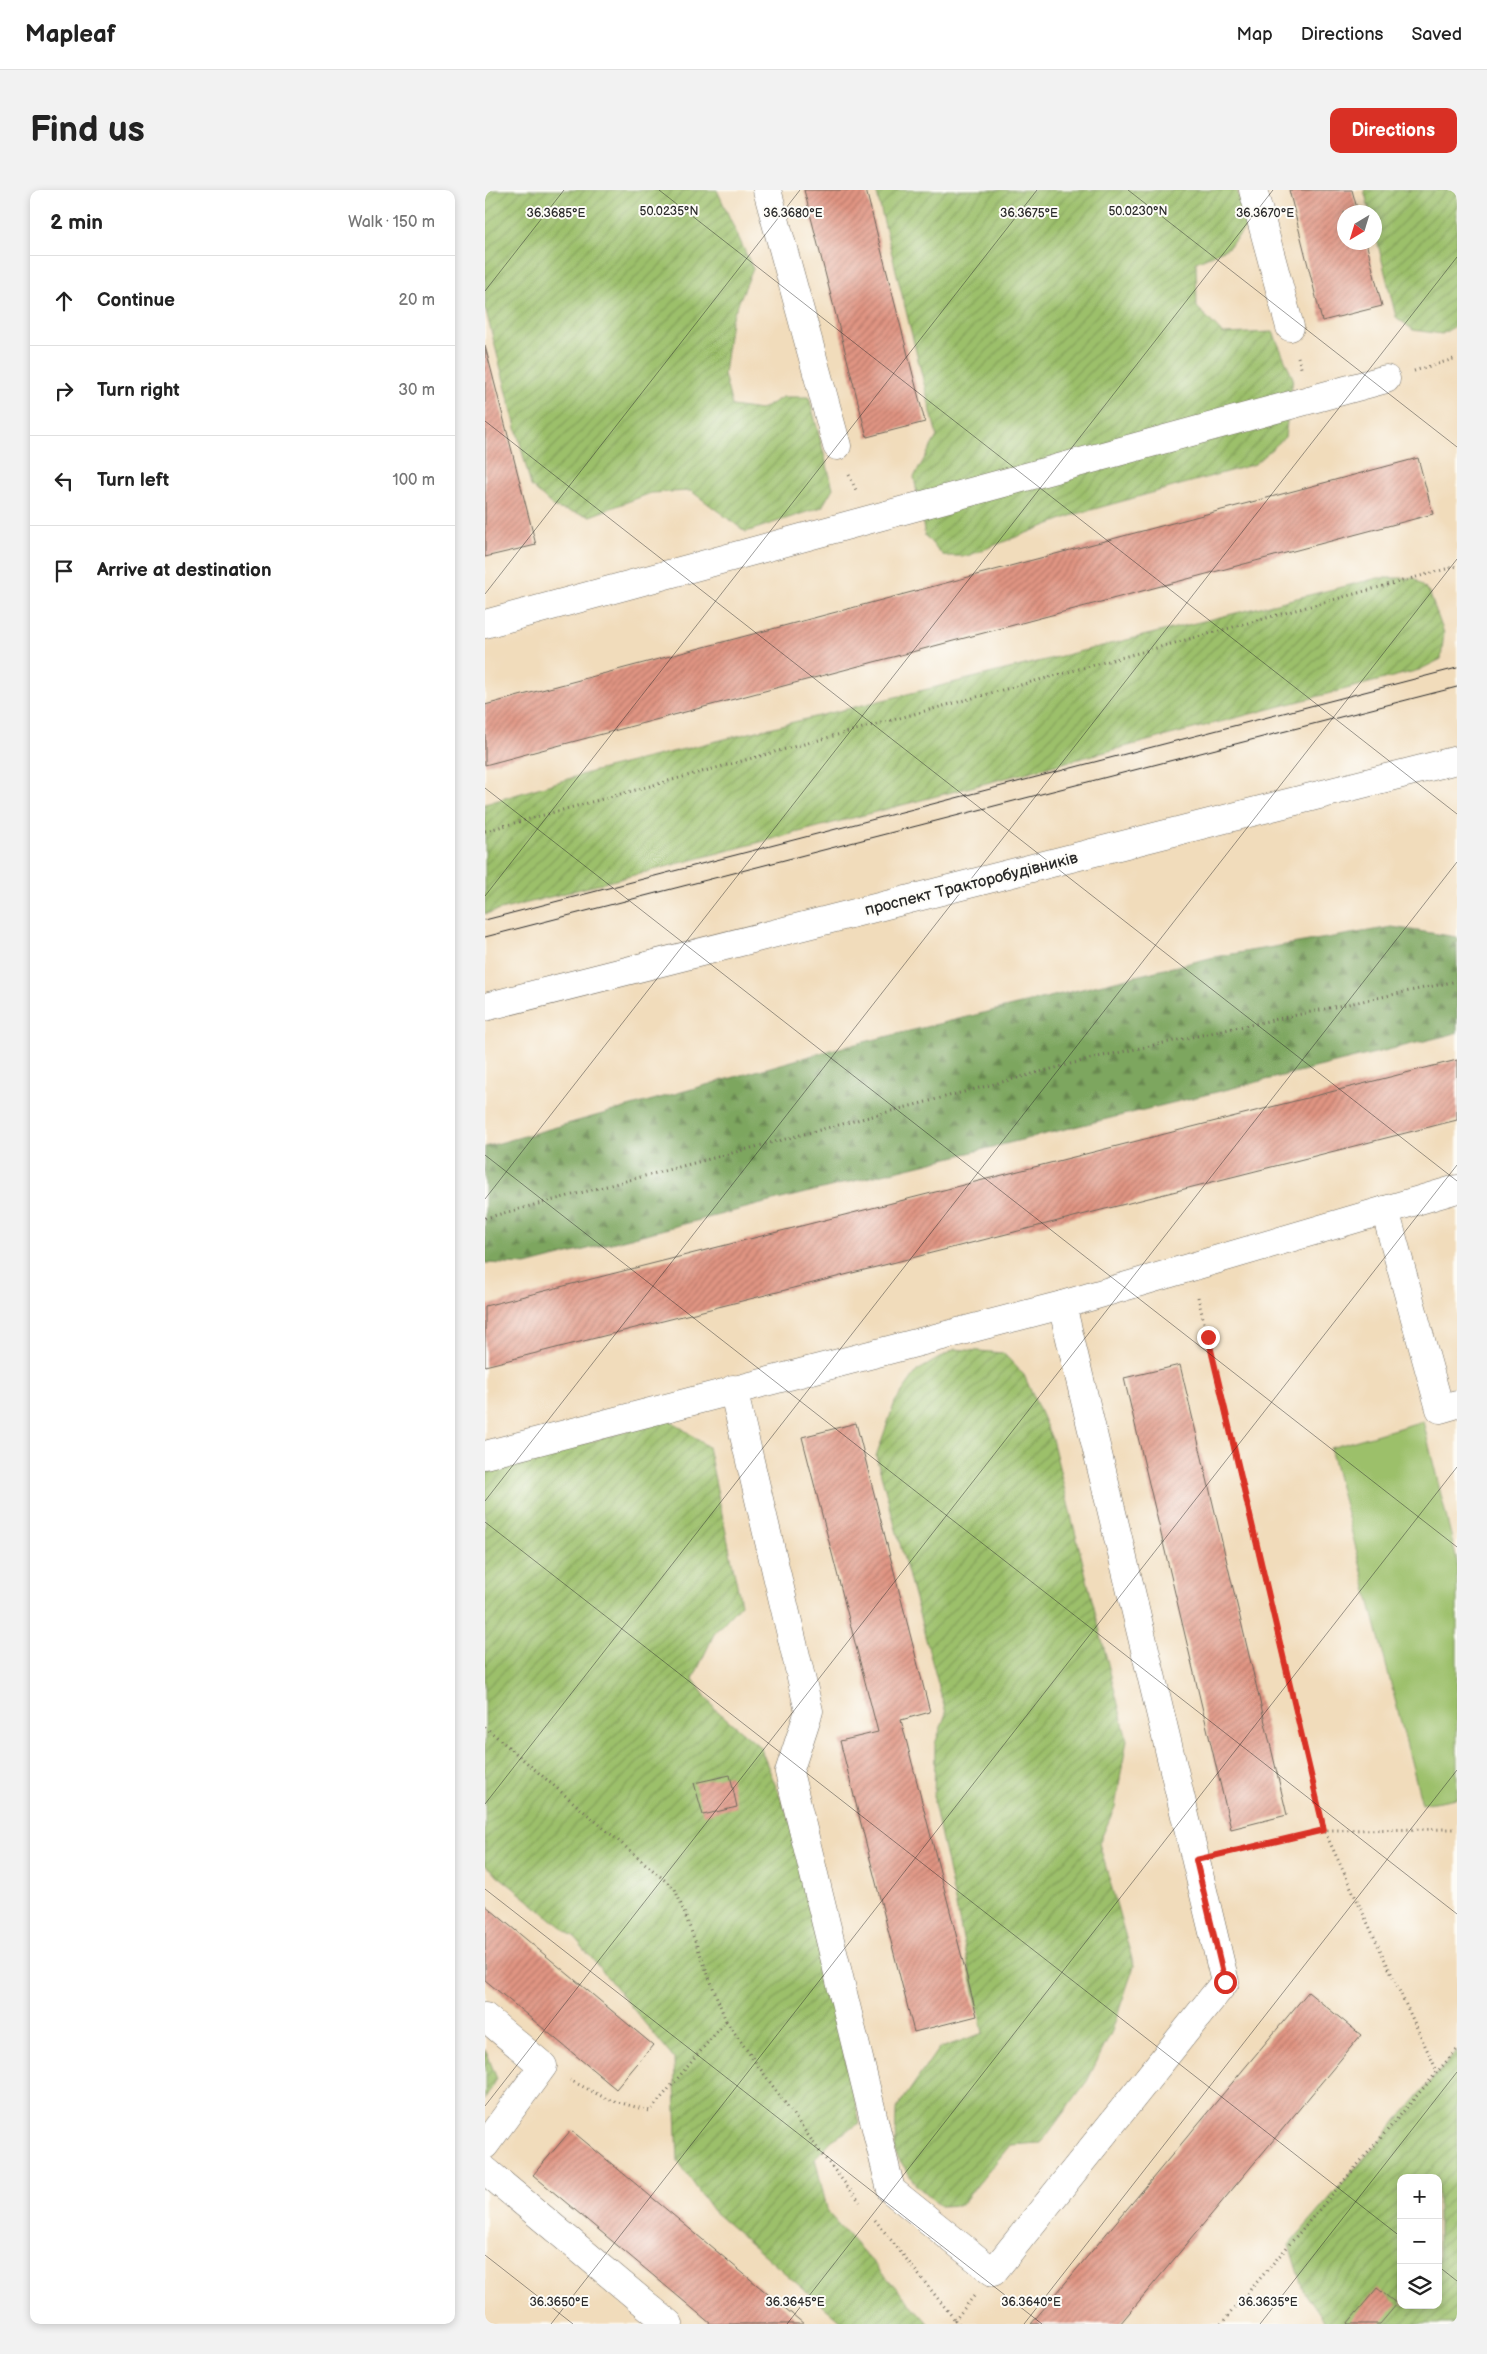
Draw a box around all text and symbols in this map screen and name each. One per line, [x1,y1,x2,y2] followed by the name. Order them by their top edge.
[25,20,116,49] text: Mapleaf
[1237,24,1273,45] text: Map
[1301,24,1383,45] text: Directions
[1411,24,1462,45] text: Saved
[1330,108,1457,153] button: Directions
[30,109,145,152] text: Find us
[640,204,698,219] text: 50.0235°N
[1108,204,1168,219] text: 50.0230°N
[1337,205,1382,250] north arrow
[527,206,586,221] text: 36.3685°E
[763,206,823,221] text: 36.3680°E
[1000,206,1058,221] text: 36.3675°E
[1236,206,1294,221] text: 36.3670°E
[50,210,103,235] text: 2 min
[348,213,435,232] text: Walk · 150 m
[50,287,78,315] icon: ahead
[97,289,175,312] text: Continue
[399,291,435,310] text: 20 m
[50,377,78,405] icon: right
[97,379,180,402] text: Turn right
[398,381,435,400] text: 30 m
[50,467,78,495] icon: left
[97,469,169,492] text: Turn left
[392,471,435,490] text: 100 m
[50,557,78,585] icon: arrive
[97,559,272,582] text: Arrive at destination
[863,849,1081,920] street label: проспект Тракторобудівників
[1197,1326,1220,1349] route end
[1214,1971,1237,1994] route start
[1397,2174,1442,2309] map controls
[1397,2174,1442,2219] button: +
[1397,2219,1442,2264] button: −
[1397,2264,1442,2309] button: layers
[529,2295,589,2310] text: 36.3650°E
[765,2295,825,2310] text: 36.3645°E
[1001,2295,1061,2310] text: 36.3640°E
[1238,2295,1298,2310] text: 36.3635°E

